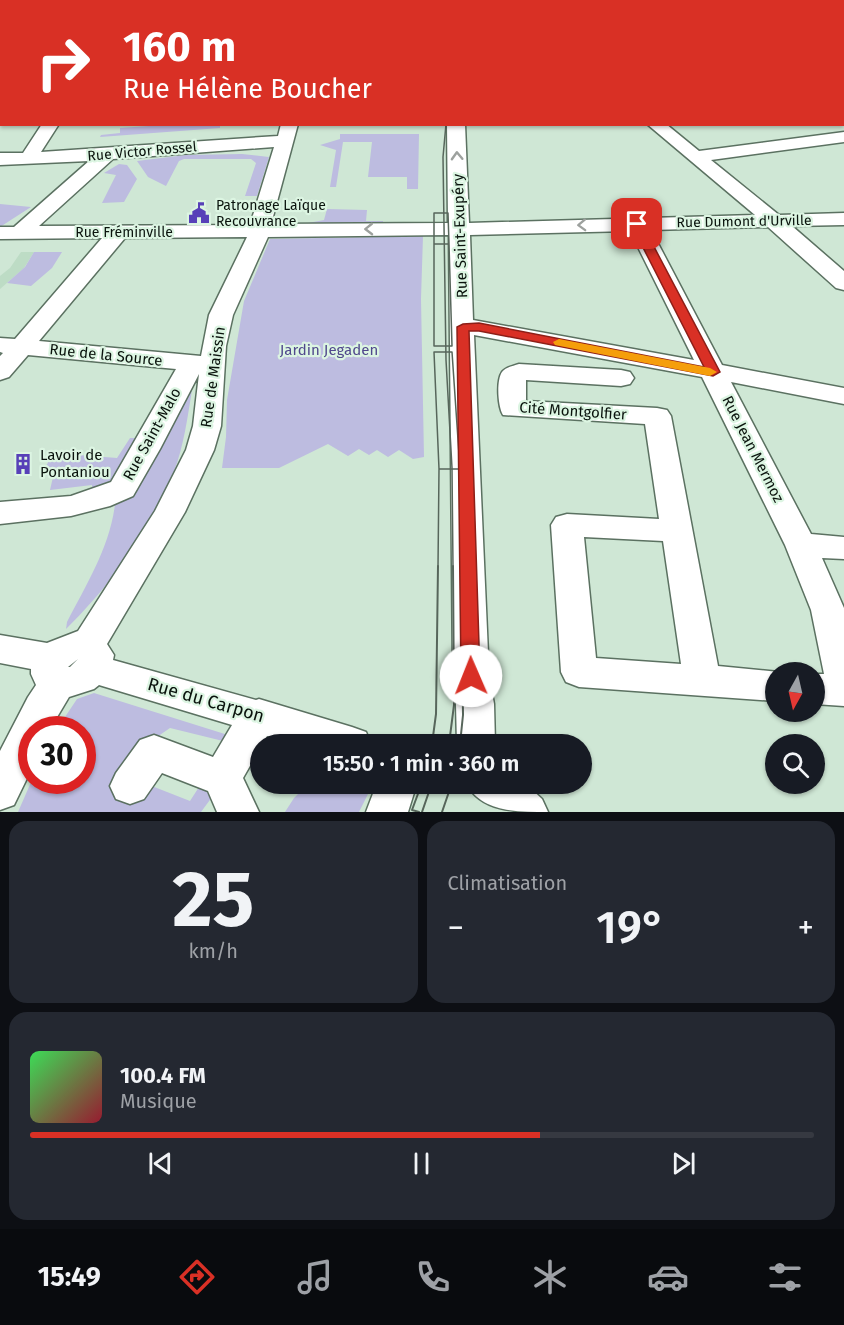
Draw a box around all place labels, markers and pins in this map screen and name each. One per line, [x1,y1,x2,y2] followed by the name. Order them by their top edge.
[216,197,326,230] place label: Patronage Laïque Recouvrance
[611,198,662,249] pin
[187,201,211,225] public building icon: Patronage Laïque Recouvrance
[40,446,110,481] place label: Lavoir de Pontaniou
[11,452,35,476] building icon: Lavoir de Pontaniou

